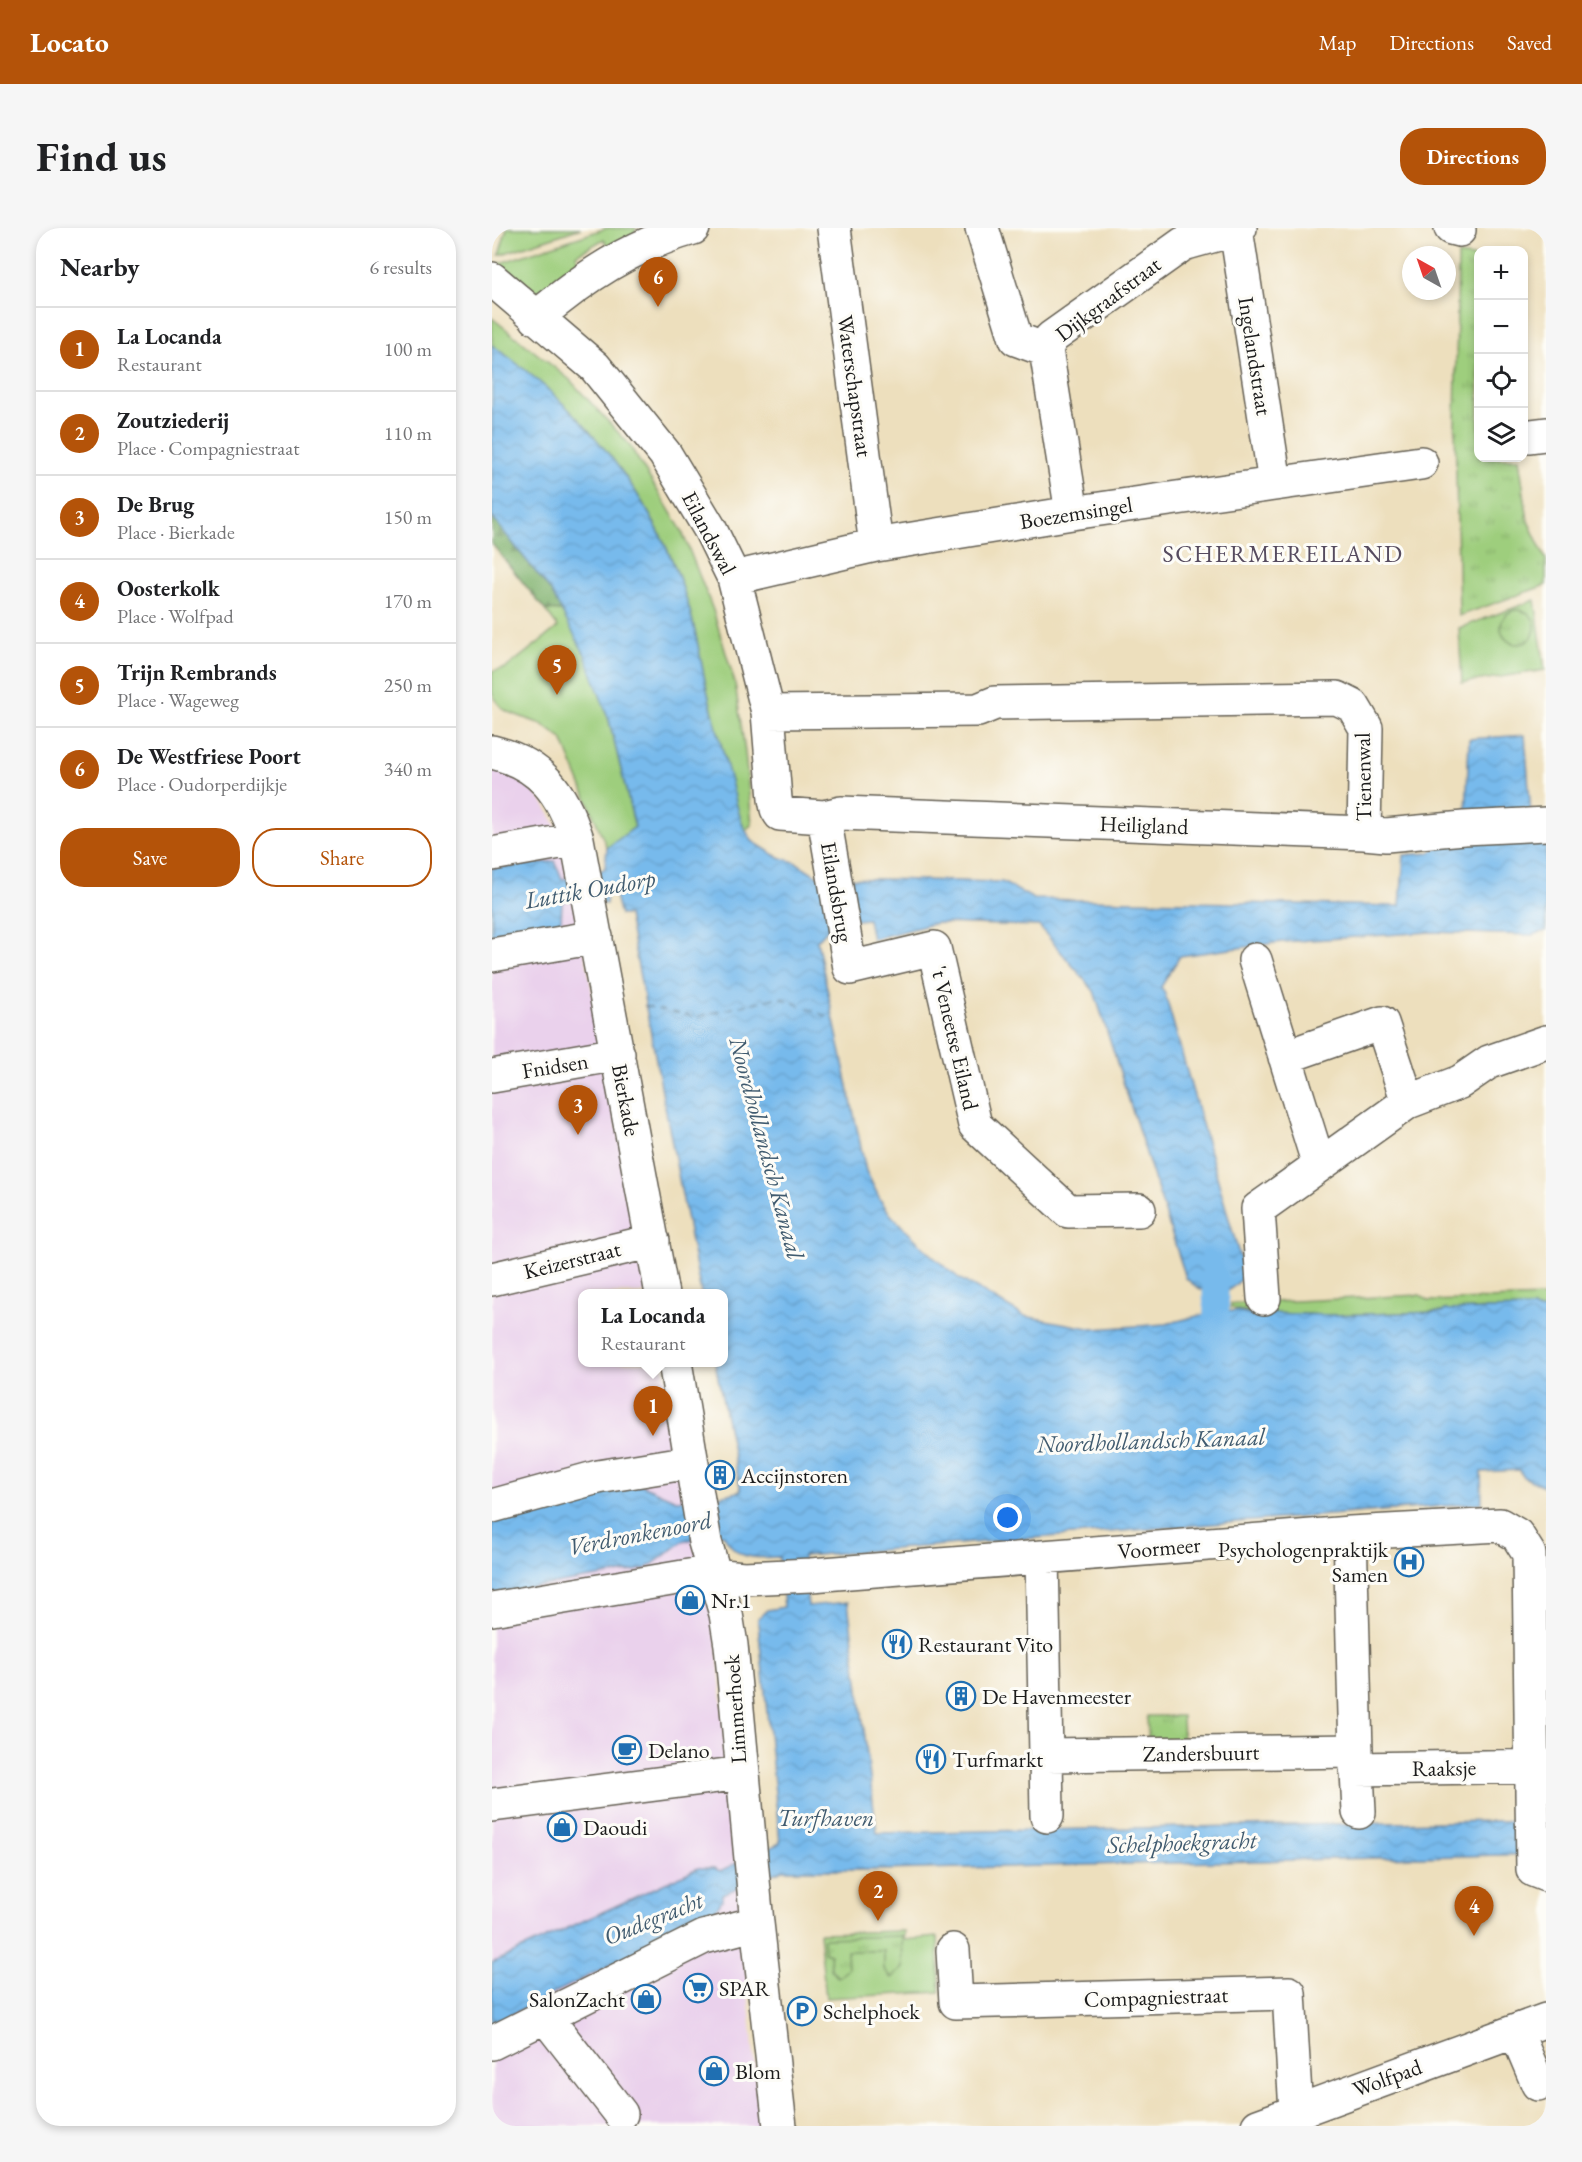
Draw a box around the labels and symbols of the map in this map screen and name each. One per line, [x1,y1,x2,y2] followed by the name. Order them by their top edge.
[1402,246,1456,300] north arrow
[1050,250,1167,348] street label: Dijkgraafstraat
[638,257,678,307] pin: 6
[1231,295,1279,418] street label: Ingelandstraat
[831,313,879,459] street label: Waterschapstraat
[675,486,743,580] street label: Eilandswal
[1017,490,1135,536] street label: Boezemsingel
[1163,538,1403,569] district label: SCHERMEREILAND
[538,646,576,695] pin: 5
[1348,732,1378,822] street label: Tienenwal
[1099,809,1190,841] street label: Heiligland
[814,839,860,945] street label: Eilandsbrug
[521,862,658,916] water label: Luttik Oudorp
[924,963,986,1114] street label: 't Veneetse Eiland
[722,1033,812,1264] water label: Noordhollandsch Kanaal
[520,1046,591,1086] street label: Fnidsen
[605,1061,647,1139] street label: Bierkade
[558,1086,598,1135] pin: 3
[520,1234,624,1286] street label: Keizerstraat
[634,1386,672,1436] pin: 1
[1035,1420,1267,1460] water label: Noordhollandsch Kanaal
[704,1459,736,1491] building icon: Accijnstoren
[740,1461,849,1490] place label: Accijnstoren
[993,1503,1022,1532] your location
[566,1504,715,1562] water label: Verdronkenoord
[1116,1530,1202,1566] street label: Voormeer
[1218,1535,1389,1589] place label: Psychologenpraktijk Samen
[1393,1546,1425,1578] hospital icon: Psychologenpraktijk Samen
[674,1584,706,1616] shop icon: Nr.1
[711,1586,751,1615] place label: Nr.1
[881,1628,913,1660] restaurant icon: Restaurant Vito
[918,1630,1053,1659] place label: Restaurant Vito
[717,1653,753,1765] street label: Limmerhoek
[945,1680,977,1712] building icon: De Havenmeester
[982,1682,1132,1711] place label: De Havenmeester
[611,1734,643,1766] cafe icon: Delano
[648,1736,710,1765] place label: Delano
[1142,1737,1260,1769] street label: Zandersbuurt
[915,1743,947,1775] restaurant icon: Turfmarkt
[952,1745,1043,1774] place label: Turfmarkt
[1412,1753,1477,1783] street label: Raaksje
[778,1802,874,1833] water label: Turfhaven
[546,1811,578,1843] shop icon: Daoudi
[583,1813,647,1842] place label: Daoudi
[1106,1824,1258,1860] water label: Schelphoekgracht
[858,1872,898,1921] pin: 2
[599,1884,708,1952] water label: Oudegracht
[1454,1886,1494,1936] pin: 4
[682,1972,714,2004] supermarket icon: SPAR
[719,1974,771,2003] place label: SPAR
[1083,1980,1229,2014] street label: Compagniestraat
[630,1983,662,2015] shop icon: SalonZacht
[529,1985,625,2014] place label: SalonZacht
[786,1995,818,2027] parking icon: Schelphoek
[823,1997,920,2026] place label: Schelphoek
[1348,2052,1426,2104] street label: Wolfpad
[698,2055,730,2087] shop icon: Blom
[735,2057,781,2086] place label: Blom

